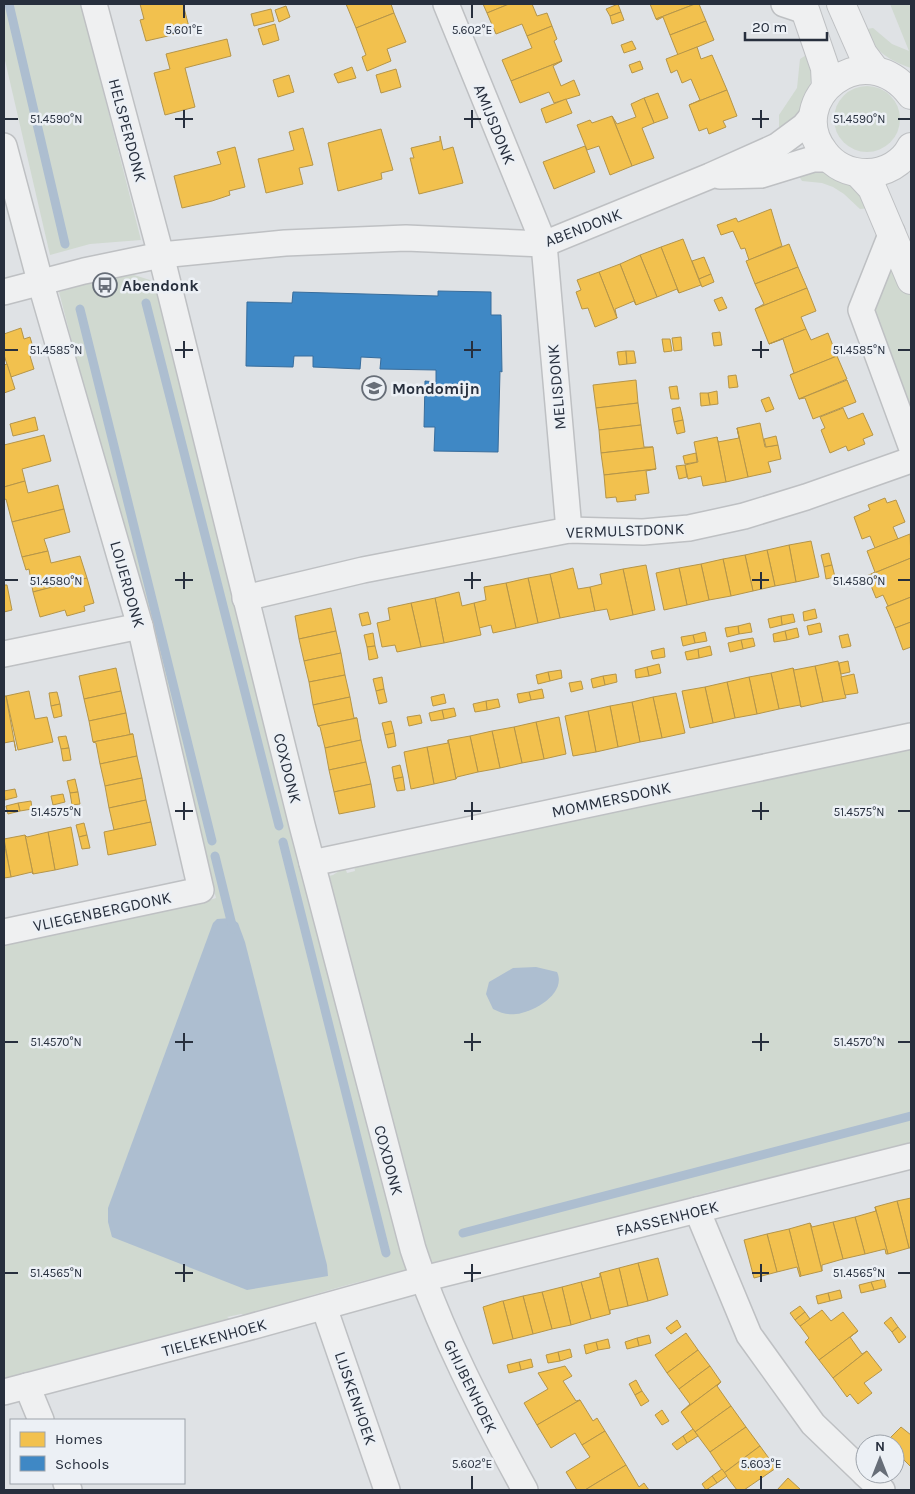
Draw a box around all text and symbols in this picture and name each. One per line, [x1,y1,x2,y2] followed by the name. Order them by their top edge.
[745,10,828,42] scale bar
[752,18,787,36] text: 20 m
[165,23,203,37] text: 5.601°E
[452,23,492,37] text: 5.602°E
[105,76,150,184] street label: HELSPERDONK
[470,81,519,167] street label: AMIJSDONK
[30,112,82,126] text: 51.4590°N
[833,112,885,126] text: 51.4590°N
[542,204,624,251] street label: ABENDONK
[92,272,118,298] bus stop icon: Abendonk
[122,276,199,295] place label: Abendonk
[30,343,82,357] text: 51.4585°N
[543,343,570,430] street label: MELISDONK
[833,343,885,357] text: 51.4585°N
[361,375,387,401] school or university icon: Mondomijn
[392,379,480,398] place label: Mondomijn
[565,519,685,542] street label: VERMULSTDONK
[106,539,149,630] street label: LOIJERDONK
[29,574,83,588] text: 51.4580°N
[832,574,886,588] text: 51.4580°N
[270,731,305,806] street label: COXDONK
[550,778,673,821] street label: MOMMERSDONK
[30,805,82,819] text: 51.4575°N
[833,805,885,819] text: 51.4575°N
[31,888,173,935] street label: VLIEGENBERGDONK
[30,1035,82,1049] text: 51.4570°N
[833,1035,885,1049] text: 51.4570°N
[370,1123,407,1198] street label: COXDONK
[614,1197,721,1240] street label: FAASSENHOEK
[30,1266,82,1280] text: 51.4565°N
[833,1266,885,1280] text: 51.4565°N
[160,1314,269,1361] street label: TIELEKENHOEK
[440,1336,501,1436] street label: GHIJBENHOEK
[331,1349,380,1448] street label: LIJSKENHOEK
[10,1419,185,1484] legend
[55,1430,103,1448] text: Homes
[855,1434,905,1484] north arrow
[875,1438,885,1455] text: N
[55,1455,109,1473] text: Schools
[452,1457,492,1471] text: 5.602°E
[741,1457,781,1471] text: 5.603°E

